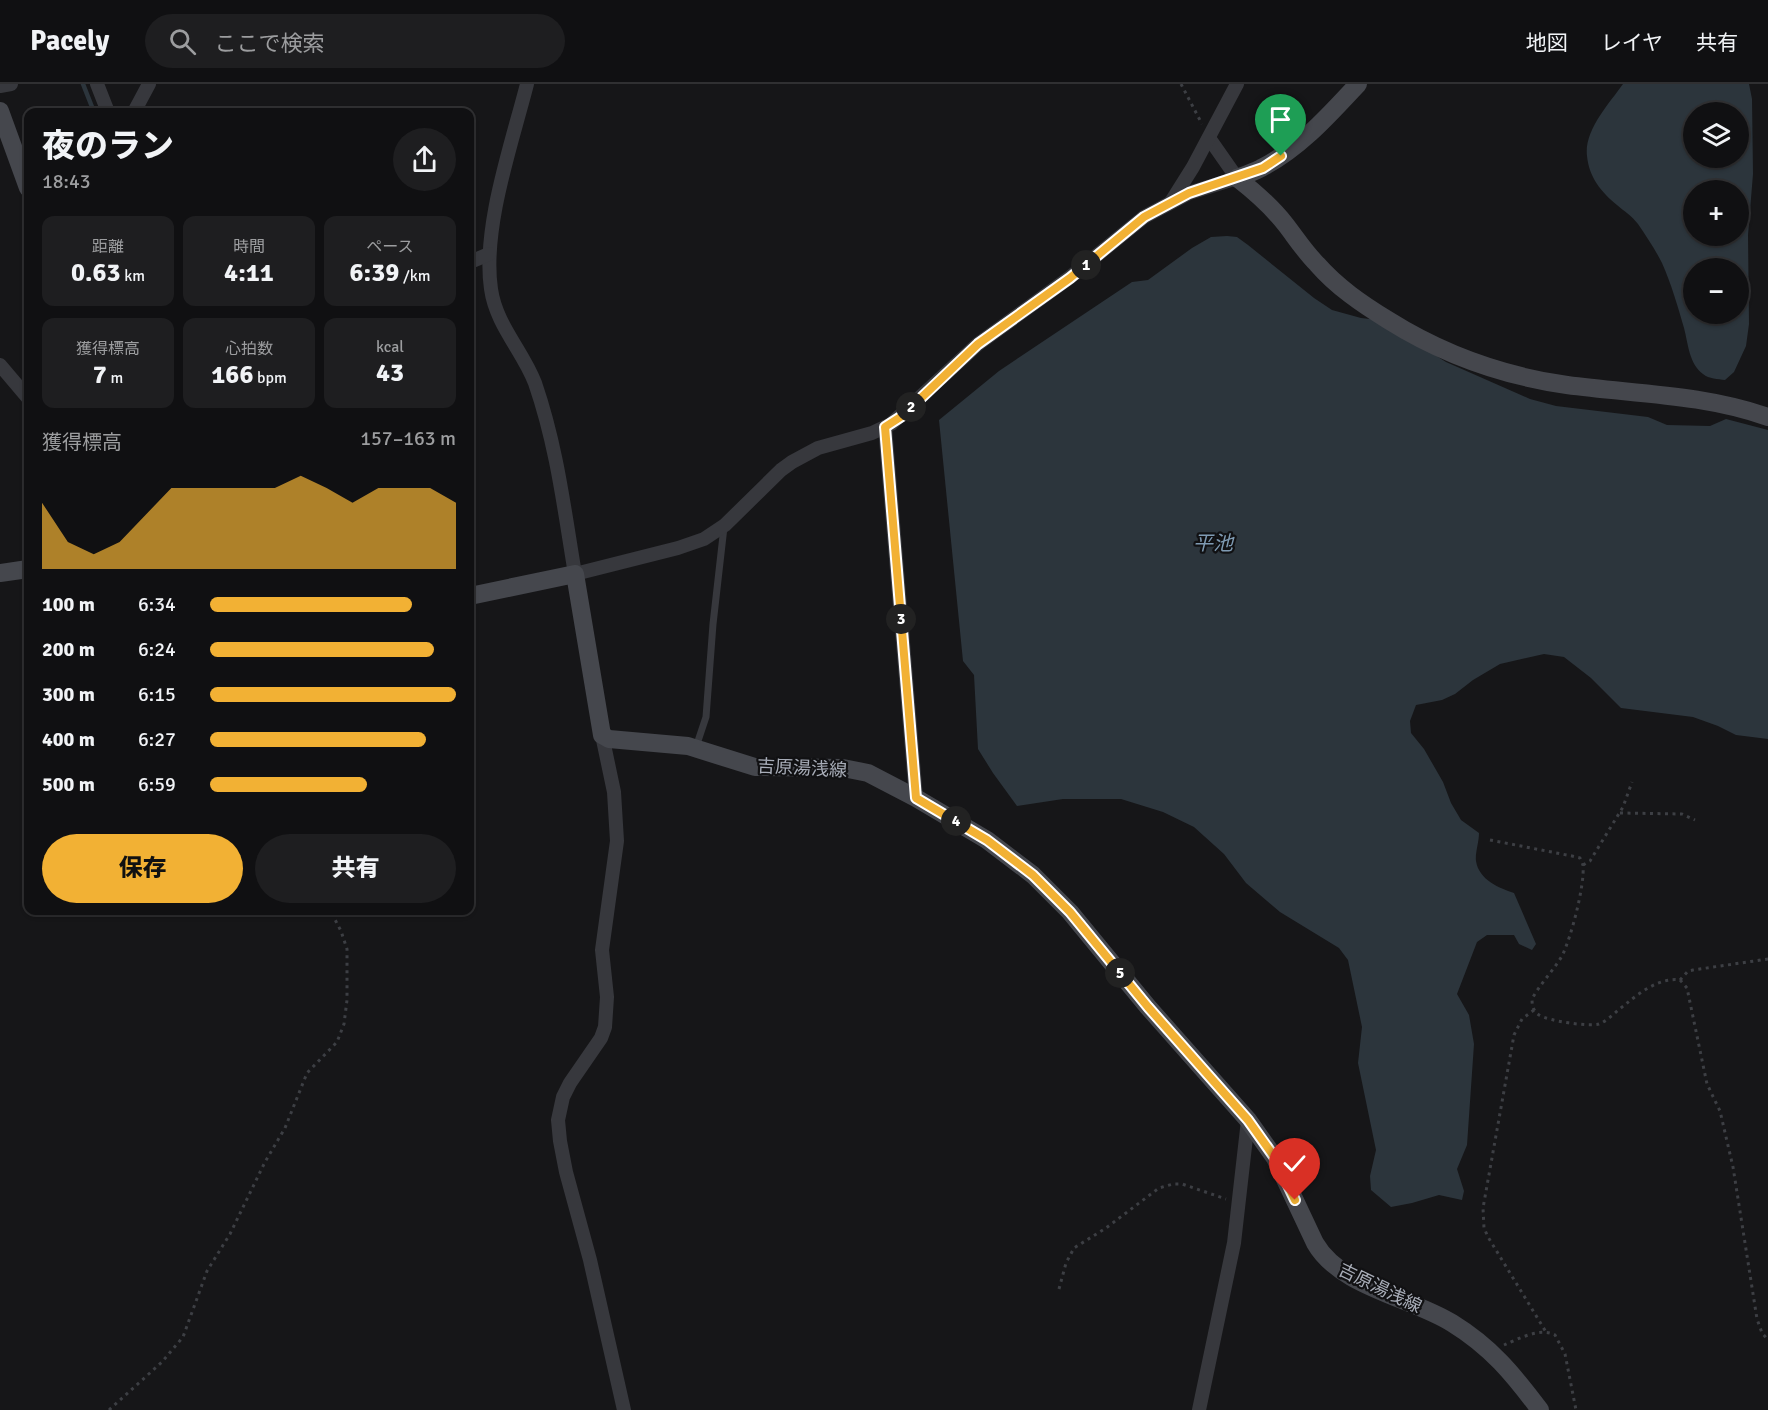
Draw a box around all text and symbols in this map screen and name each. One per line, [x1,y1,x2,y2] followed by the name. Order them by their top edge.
[145,14,565,68] search box
[30,24,109,58] text: Pacely
[166,25,199,58] icon: search
[214,30,324,57] text: ここで検索
[1526,30,1568,56] text: 地図
[1601,30,1663,56] text: レイヤ
[1696,30,1738,56] text: 共有
[1255,94,1306,156] pin
[1683,102,1749,324] map controls
[1683,102,1749,168] button: layers
[1264,103,1297,136] icon: arrive
[42,126,174,167] text: 夜のラン
[393,128,456,191] button: share
[42,169,91,194] text: 18:43
[1683,180,1749,246] button: +
[92,237,124,257] text: 距離
[233,237,265,257] text: 時間
[366,237,414,257] text: ペース
[1071,250,1101,280] pin: 1
[1082,255,1090,275] text: 1
[71,257,121,289] text: 0.63
[224,257,274,289] text: 4:11
[350,257,399,289] text: 6:39
[1683,258,1749,324] button: −
[121,266,145,286] text: km
[399,266,430,286] text: /km
[376,337,404,357] text: kcal
[76,339,140,359] text: 獲得標高
[225,339,273,359] text: 心拍数
[376,357,404,389] text: 43
[93,359,107,391] text: 7
[211,359,253,391] text: 166
[107,368,123,388] text: m
[253,368,287,388] text: bpm
[896,392,926,422] pin: 2
[907,397,915,417] text: 2
[360,426,456,451] text: 157–163 m
[42,430,122,455] text: 獲得標高
[1193,531,1235,556] water label: 平池
[42,592,95,617] text: 100 m
[138,592,176,617] text: 6:34
[886,604,916,634] pin: 3
[897,609,905,629] text: 3
[42,637,95,662] text: 200 m
[138,637,176,662] text: 6:24
[42,682,95,707] text: 300 m
[138,682,176,707] text: 6:15
[42,727,95,752] text: 400 m
[138,727,176,752] text: 6:27
[756,755,848,781] street label: 吉原湯浅線
[42,772,95,797] text: 500 m
[138,772,176,797] text: 6:59
[941,806,971,836] pin: 4
[952,811,960,831] text: 4
[42,834,243,903] button: 保存
[255,834,456,903] button: 共有
[1105,958,1135,988] pin: 5
[1116,963,1124,983] text: 5
[1269,1138,1320,1200] pin
[1278,1147,1311,1180] icon: check
[1335,1258,1425,1318] street label: 吉原湯浅線

